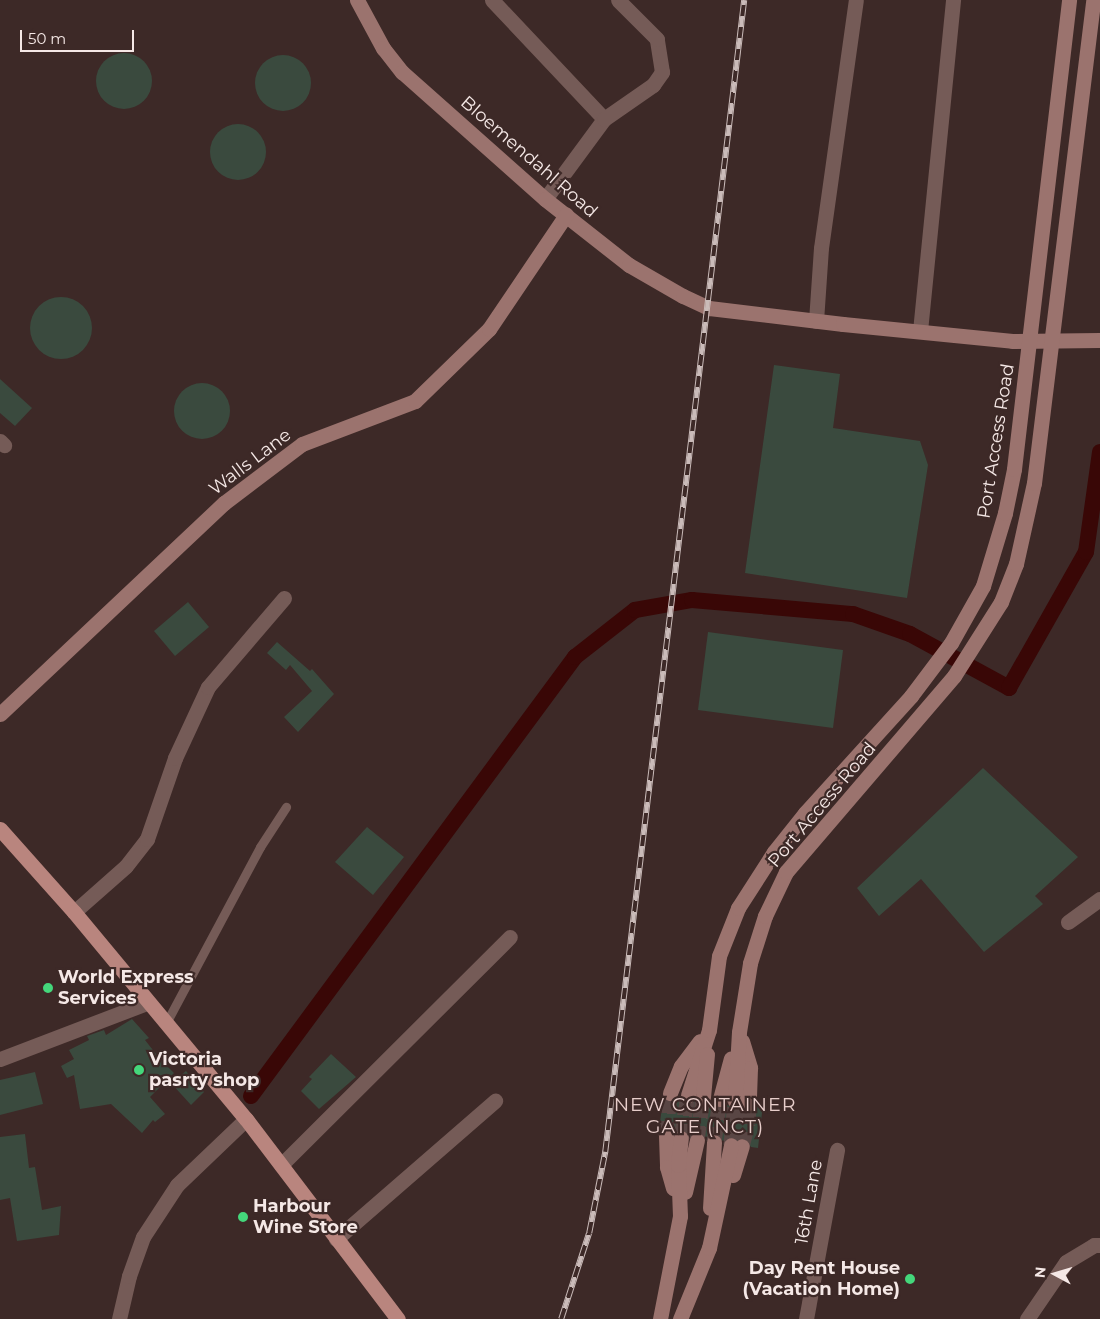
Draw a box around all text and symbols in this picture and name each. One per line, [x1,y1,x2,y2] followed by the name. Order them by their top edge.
[22,20,136,52] scale bar
[28,29,66,48] text: 50 m
[456,92,602,222] street label: Bloemendahl Road
[973,362,1019,520] street label: Port Access Road
[205,424,295,500] street label: Walls Lane
[763,738,881,872] street label: Port Access Road
[58,967,194,1010] place label: World Express Services
[42,982,54,994] marker: World Express Services
[149,1049,259,1092] place label: Victoria pasrty shop
[133,1064,145,1076] marker: Victoria pasrty shop
[612,1094,798,1138] district label: NEW CONTAINER GATE (NCT)
[791,1158,827,1246] street label: 16th Lane
[253,1196,358,1238] place label: Harbour Wine Store
[237,1211,249,1223] marker: Harbour Wine Store
[1030,1249,1080,1299] north arrow
[743,1258,900,1300] place label: Day Rent House (Vacation Home)
[1031,1266,1050,1279] text: N
[904,1273,916,1285] marker: Day Rent House (Vacation Home)

